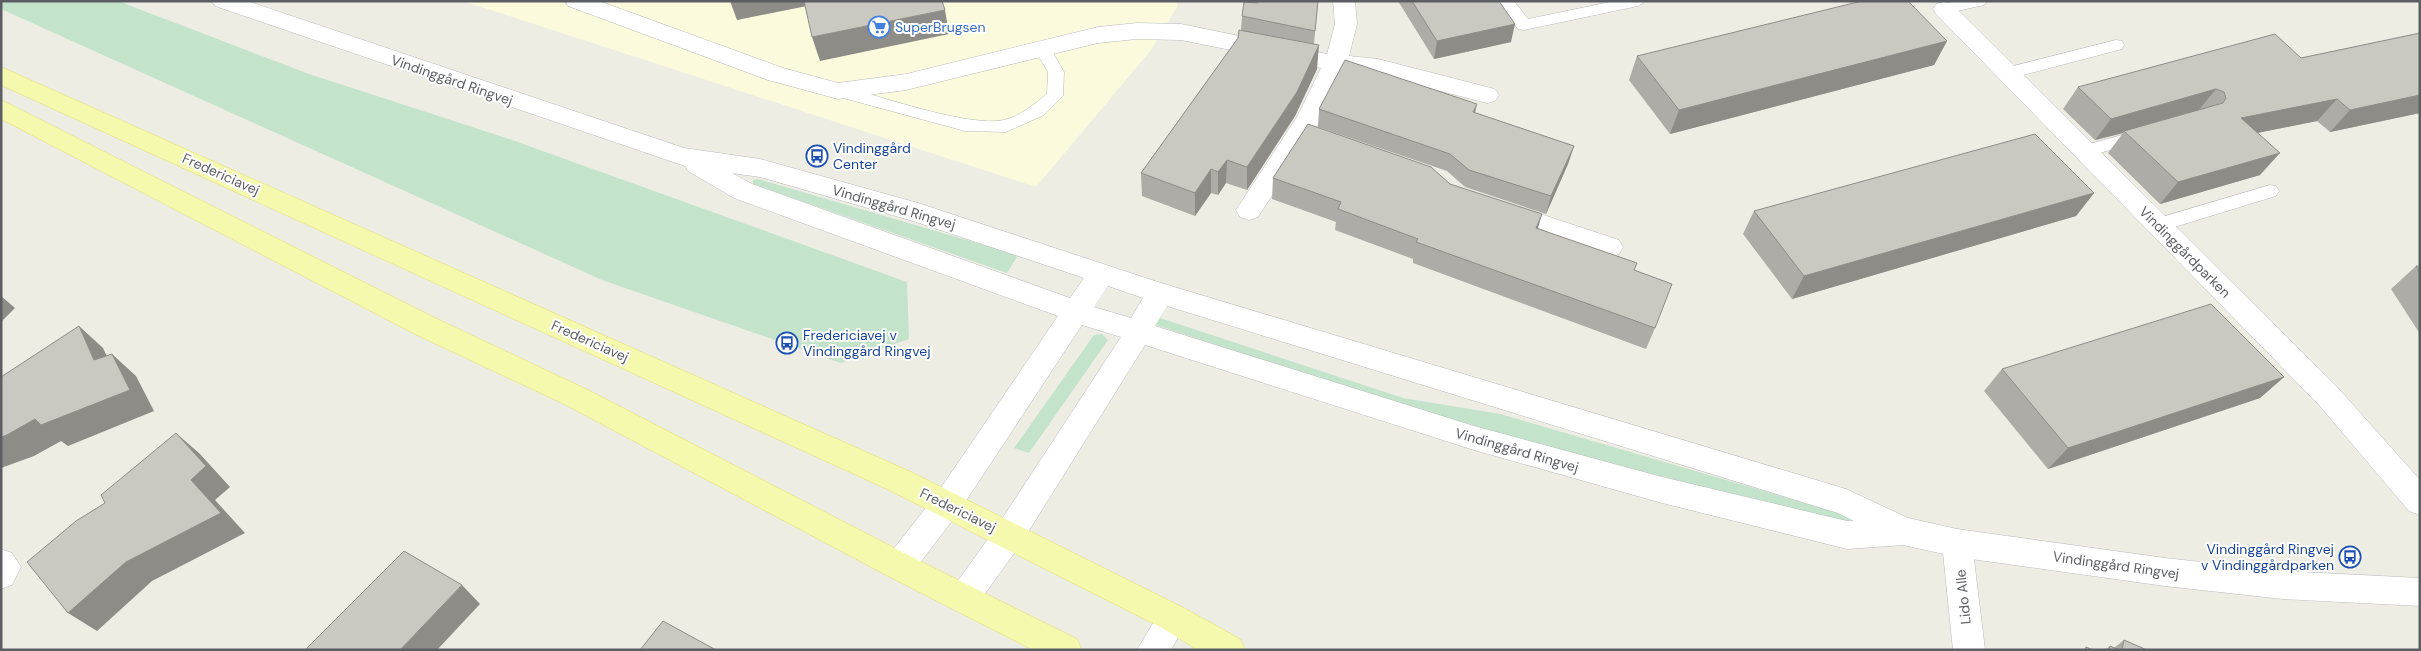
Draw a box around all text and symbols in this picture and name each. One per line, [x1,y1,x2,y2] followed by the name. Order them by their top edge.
[867,15,891,39] supermarket icon: SuperBrugsen
[895,18,986,36] place label: SuperBrugsen
[389,51,515,109] street label: Vindinggård Ringvej
[833,139,911,173] place label: Vindinggård Center
[805,144,829,168] bus stop icon: Vindinggård Center
[180,149,262,199] street label: Fredericiavej
[830,181,958,233] street label: Vindinggård Ringvej
[2136,203,2234,301] street label: Vindinggårdparken
[549,316,631,366] street label: Fredericiavej
[803,326,931,360] place label: Fredericiavej v Vindinggård Ringvej
[775,331,799,355] bus stop icon: Fredericiavej v Vindinggård Ringvej
[1453,424,1581,476] street label: Vindinggård Ringvej
[917,484,999,536] street label: Fredericiavej
[2201,540,2334,574] place label: Vindinggård Ringvej v Vindinggårdparken
[2338,545,2362,569] bus stop icon: Vindinggård Ringvej v Vindinggårdparken
[2052,547,2180,583] street label: Vindinggård Ringvej
[1951,569,1975,625] street label: Lido Alle

